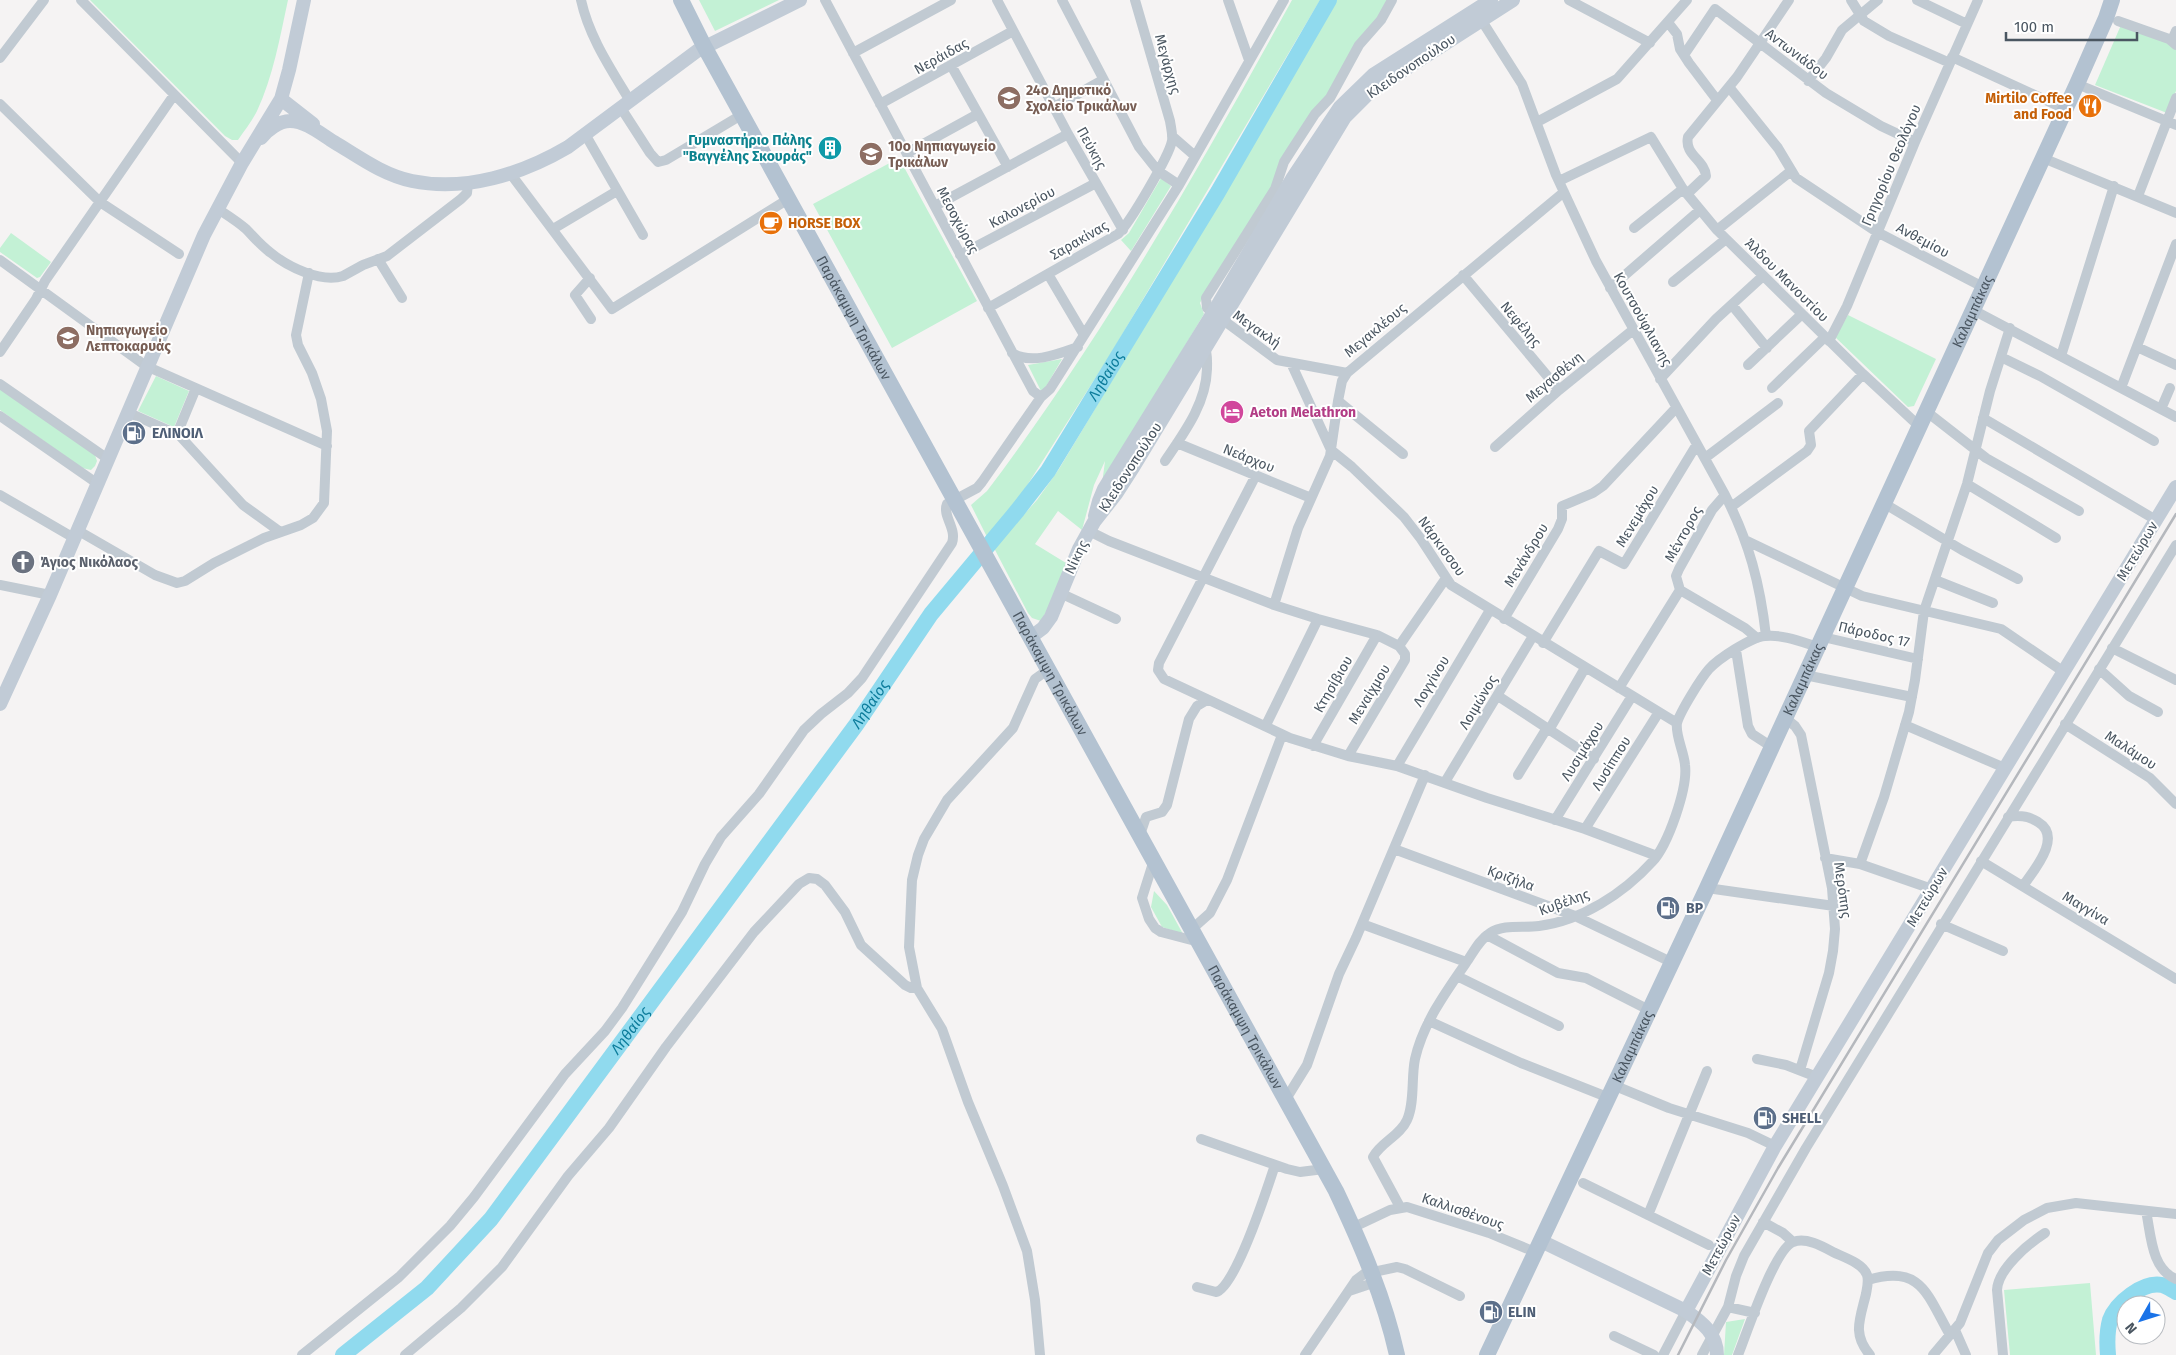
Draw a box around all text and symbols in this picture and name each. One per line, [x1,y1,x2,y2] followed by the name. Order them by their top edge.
[2006,10,2137,42] scale bar
[2014,18,2054,36] text: 100 m
[1762,25,1832,84] street label: Αντωνιάδου
[1364,30,1459,102] street label: Κλειδονοπούλου
[1151,32,1184,97] street label: Μεγάρχης
[911,34,972,78] street label: Νεράιδας
[1026,82,1138,115] place label: 24ο Δημοτικό Σχολείο Τρικάλων
[996,85,1022,111] school or university icon: 24ο Δημοτικό Σχολείο Τρικάλων
[1985,90,2072,123] place label: Mirtilo Coffee and Food
[2077,93,2103,119] restaurant icon: Mirtilo Coffee and Food
[1858,102,1925,229] street label: Γρηγορίου Θεολόγου
[1073,124,1110,173] street label: Πεύκης
[683,132,812,165] place label: Γυμναστήριο Πάλης "Βαγγέλης Σκουράς"
[817,135,843,161] building icon: Γυμναστήριο Πάλης "Βαγγέλης Σκουράς"
[888,138,996,171] place label: 10ο Νηπιαγωγείο Τρικάλων
[858,141,884,167] school or university icon: 10ο Νηπιαγωγείο Τρικάλων
[986,183,1058,232] street label: Καλονερίου
[933,184,982,257] street label: Μεσοχώρας
[758,210,784,236] cafe icon: HORSE BOX
[788,215,861,232] place label: HORSE BOX
[1047,217,1112,264] street label: Σαρακίνας
[1893,219,1952,261] street label: Ανθεμίου
[1741,235,1832,326] street label: Άλδου Μανουτίου
[813,253,895,383] street label: Παράκαμψη Τρικάλων
[1610,269,1676,370] street label: Κουτσούφλιανης
[1949,272,1997,351] street label: Καλαμπάκας
[1497,298,1545,351] street label: Νεφέλης
[1341,299,1410,361] street label: Μεγακλέους
[1229,307,1284,352] street label: Μεγακλή
[85,322,171,355] place label: Νηπιαγωγείο Λεπτοκαρυάς
[55,325,81,351] school or university icon: Νηπιαγωγείο Λεπτοκαρυάς
[1084,347,1128,405] water label: Ληθαίος
[1522,348,1587,406] street label: Μεγασθένη
[1219,399,1245,425] hotel icon: Aeton Melathron
[1249,404,1356,421] place label: Aeton Melathron
[1095,419,1166,515] street label: Κλειδονοπούλου
[121,420,147,446] fuel station icon: ΕΛΙΝΟΙΛ
[152,425,204,442] place label: ΕΛΙΝΟΙΛ
[1220,440,1277,477] street label: Νεάρχου
[1612,482,1663,550] street label: Μενεμάχου
[1661,503,1706,565] street label: Μέντορος
[1414,513,1469,580] street label: Νάρκισσου
[2113,518,2162,584] street label: Μετεώρων
[1501,520,1552,590] street label: Μενάνδρου
[1061,537,1092,577] street label: Νίκης
[10,549,36,575] church icon: Άγιος Νικόλαος
[40,554,138,571] place label: Άγιος Νικόλαος
[1009,609,1091,739] street label: Παράκαμψη Τρικάλων
[1836,618,1911,651] street label: Πάροδος 17
[1779,640,1828,718] street label: Καλαμπάκας
[1310,653,1357,716] street label: Κτησίβιου
[1410,653,1453,710] street label: Λογγίνου
[1345,661,1394,727] street label: Μεναίχμου
[1456,672,1502,733] street label: Λοιμώνος
[847,676,893,733] water label: Ληθαίος
[1557,718,1607,784] street label: Λυσιμάχου
[2102,727,2160,773] street label: Μαλάμου
[1588,733,1635,794] street label: Λυσίππου
[1830,861,1855,920] street label: Μερόπης
[1485,862,1537,895] street label: Κριζήλα
[1903,864,1952,930] street label: Μετεώρων
[1536,885,1592,919] street label: Κυβέλης
[2059,888,2112,929] street label: Μαγγίνα
[1655,895,1681,921] fuel station icon: BP
[1686,900,1704,917] place label: BP
[1204,962,1286,1093] street label: Παράκαμψη Τρικάλων
[606,1002,654,1059] water label: Ληθαίος
[1608,1007,1657,1086] street label: Καλαμπάκας
[1752,1105,1778,1131] fuel station icon: SHELL
[1782,1110,1821,1127] place label: SHELL
[1419,1189,1507,1234] street label: Καλλισθένους
[1698,1212,1745,1278] street label: Μετεώρων
[2116,1295,2166,1345] north arrow
[1478,1299,1504,1325] fuel station icon: ELIN
[1508,1304,1536,1321] place label: ELIN
[2122,1319,2141,1337] text: N

